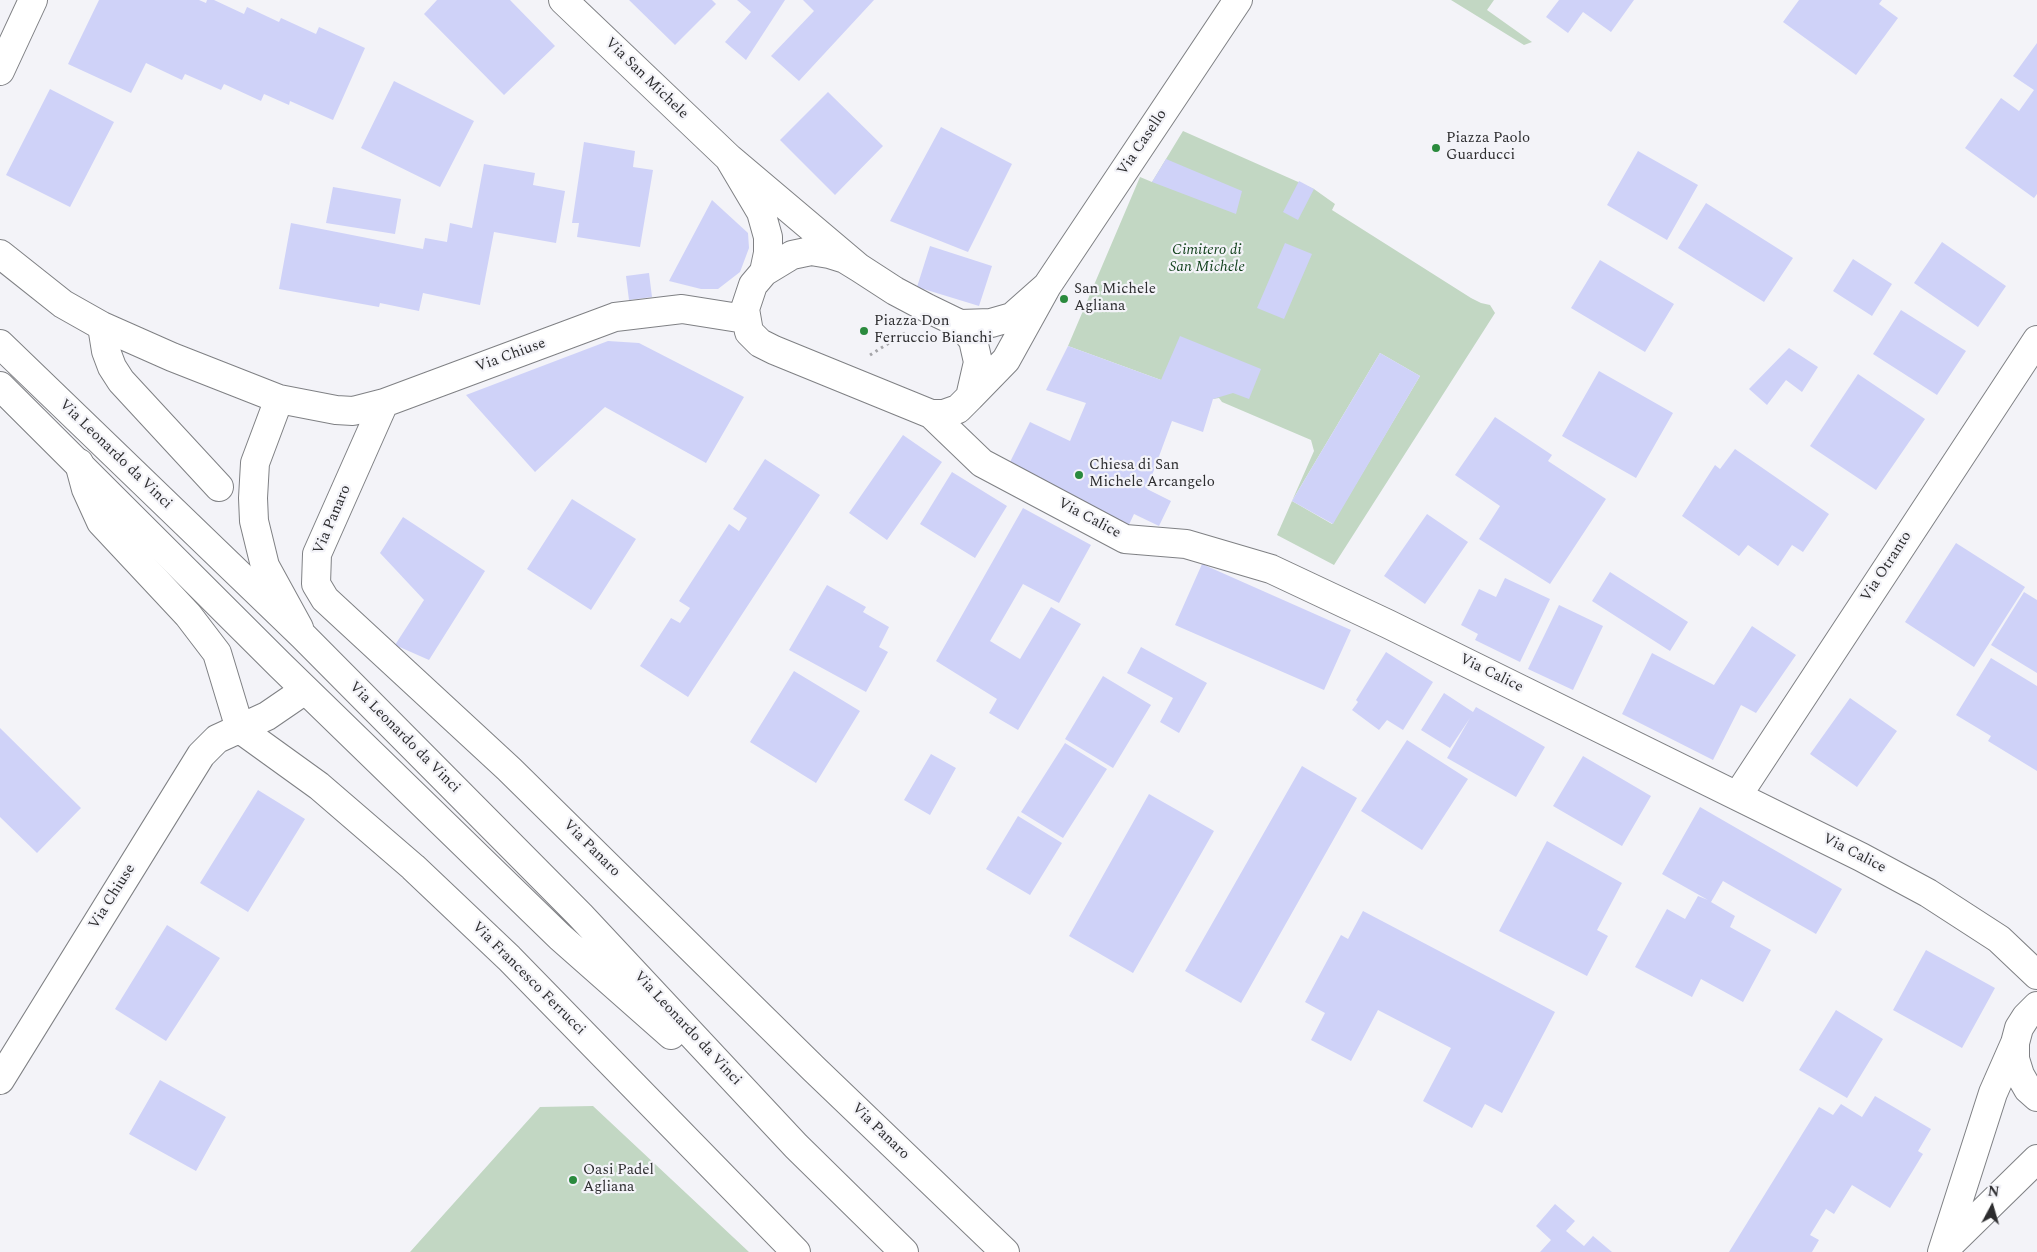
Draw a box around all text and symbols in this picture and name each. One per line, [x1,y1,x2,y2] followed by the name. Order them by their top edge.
[601,35,691,123] street label: Via San Michele
[1114,107,1172,179] street label: Via Casello
[1446,130,1530,165] place label: Piazza Paolo Guarducci
[1430,142,1442,154] marker: Piazza Paolo Guarducci
[1169,242,1245,277] park label: Cimitero di San Michele
[1074,281,1156,316] place label: San Michele Agliana
[1058,293,1070,305] marker: San Michele Agliana
[874,313,992,348] place label: Piazza Don Ferruccio Bianchi
[858,325,870,337] marker: Piazza Don Ferruccio Bianchi
[473,335,549,377] street label: Via Chiuse
[55,397,175,513] street label: Via Leonardo da Vinci
[1089,457,1215,492] place label: Chiesa di San Michele Arcangelo
[1073,469,1085,481] marker: Chiesa di San Michele Arcangelo
[310,483,356,557] street label: Via Panaro
[1054,495,1124,543] street label: Via Calice
[1858,529,1916,605] street label: Via Otranto
[1456,651,1526,697] street label: Via Calice
[345,679,463,797] street label: Via Leonardo da Vinci
[559,817,623,881] street label: Via Panaro
[1819,830,1889,878] street label: Via Calice
[86,861,140,933] street label: Via Chiuse
[467,918,589,1040] street label: Via Francesco Ferrucci
[629,968,745,1090] street label: Via Leonardo da Vinci
[847,1100,913,1164] street label: Via Panaro
[583,1162,654,1197] place label: Oasi Padel Agliana
[567,1174,579,1186] marker: Oasi Padel Agliana
[1987,1181,2000,1203] text: N
[1967,1182,2017,1232] north arrow

